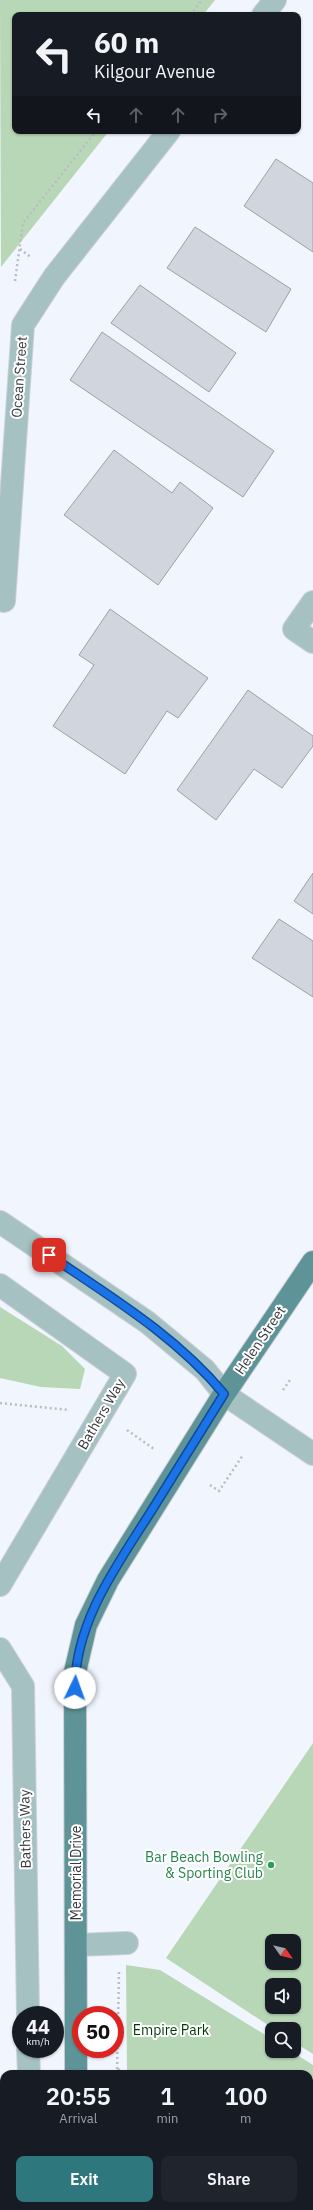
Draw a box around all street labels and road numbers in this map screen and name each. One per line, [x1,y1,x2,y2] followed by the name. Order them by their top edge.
[7,336,31,418] street label: Ocean Street
[231,1302,290,1378] street label: Helen Street
[73,1375,129,1453] street label: Bathers Way
[15,1789,35,1869] street label: Bathers Way
[67,1825,85,1920] street label: Memorial Drive

